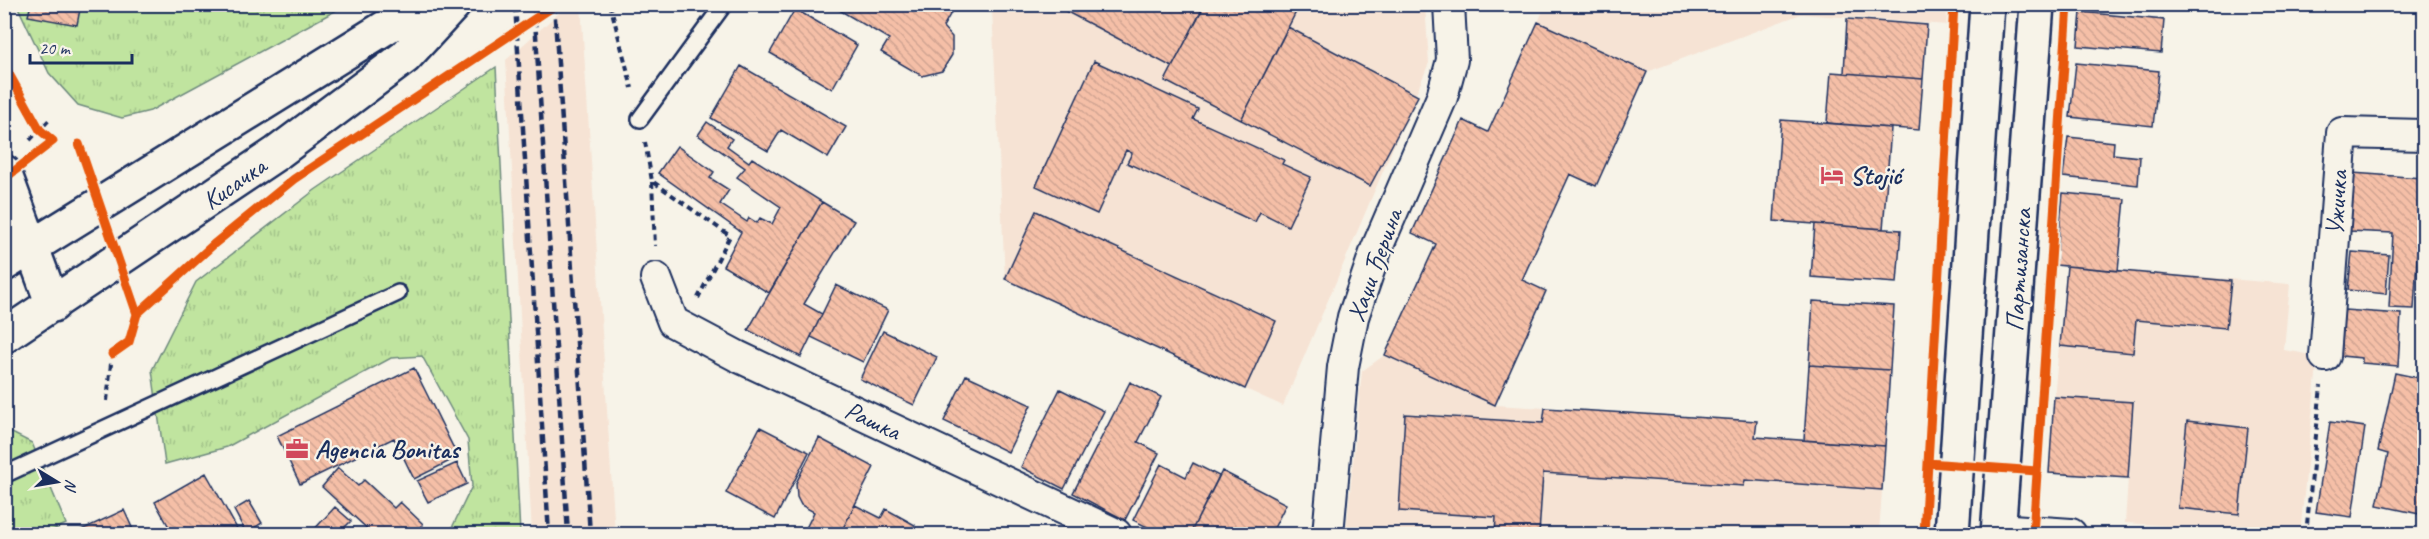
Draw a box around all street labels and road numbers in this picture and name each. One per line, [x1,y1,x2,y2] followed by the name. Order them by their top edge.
[196,148,274,217] street label: Кисачка
[2318,168,2355,237] street label: Ужичка
[1339,202,1411,326] street label: Хаџи Ђерина
[1998,206,2039,333] street label: Партизанска
[840,393,907,448] street label: Рашка

